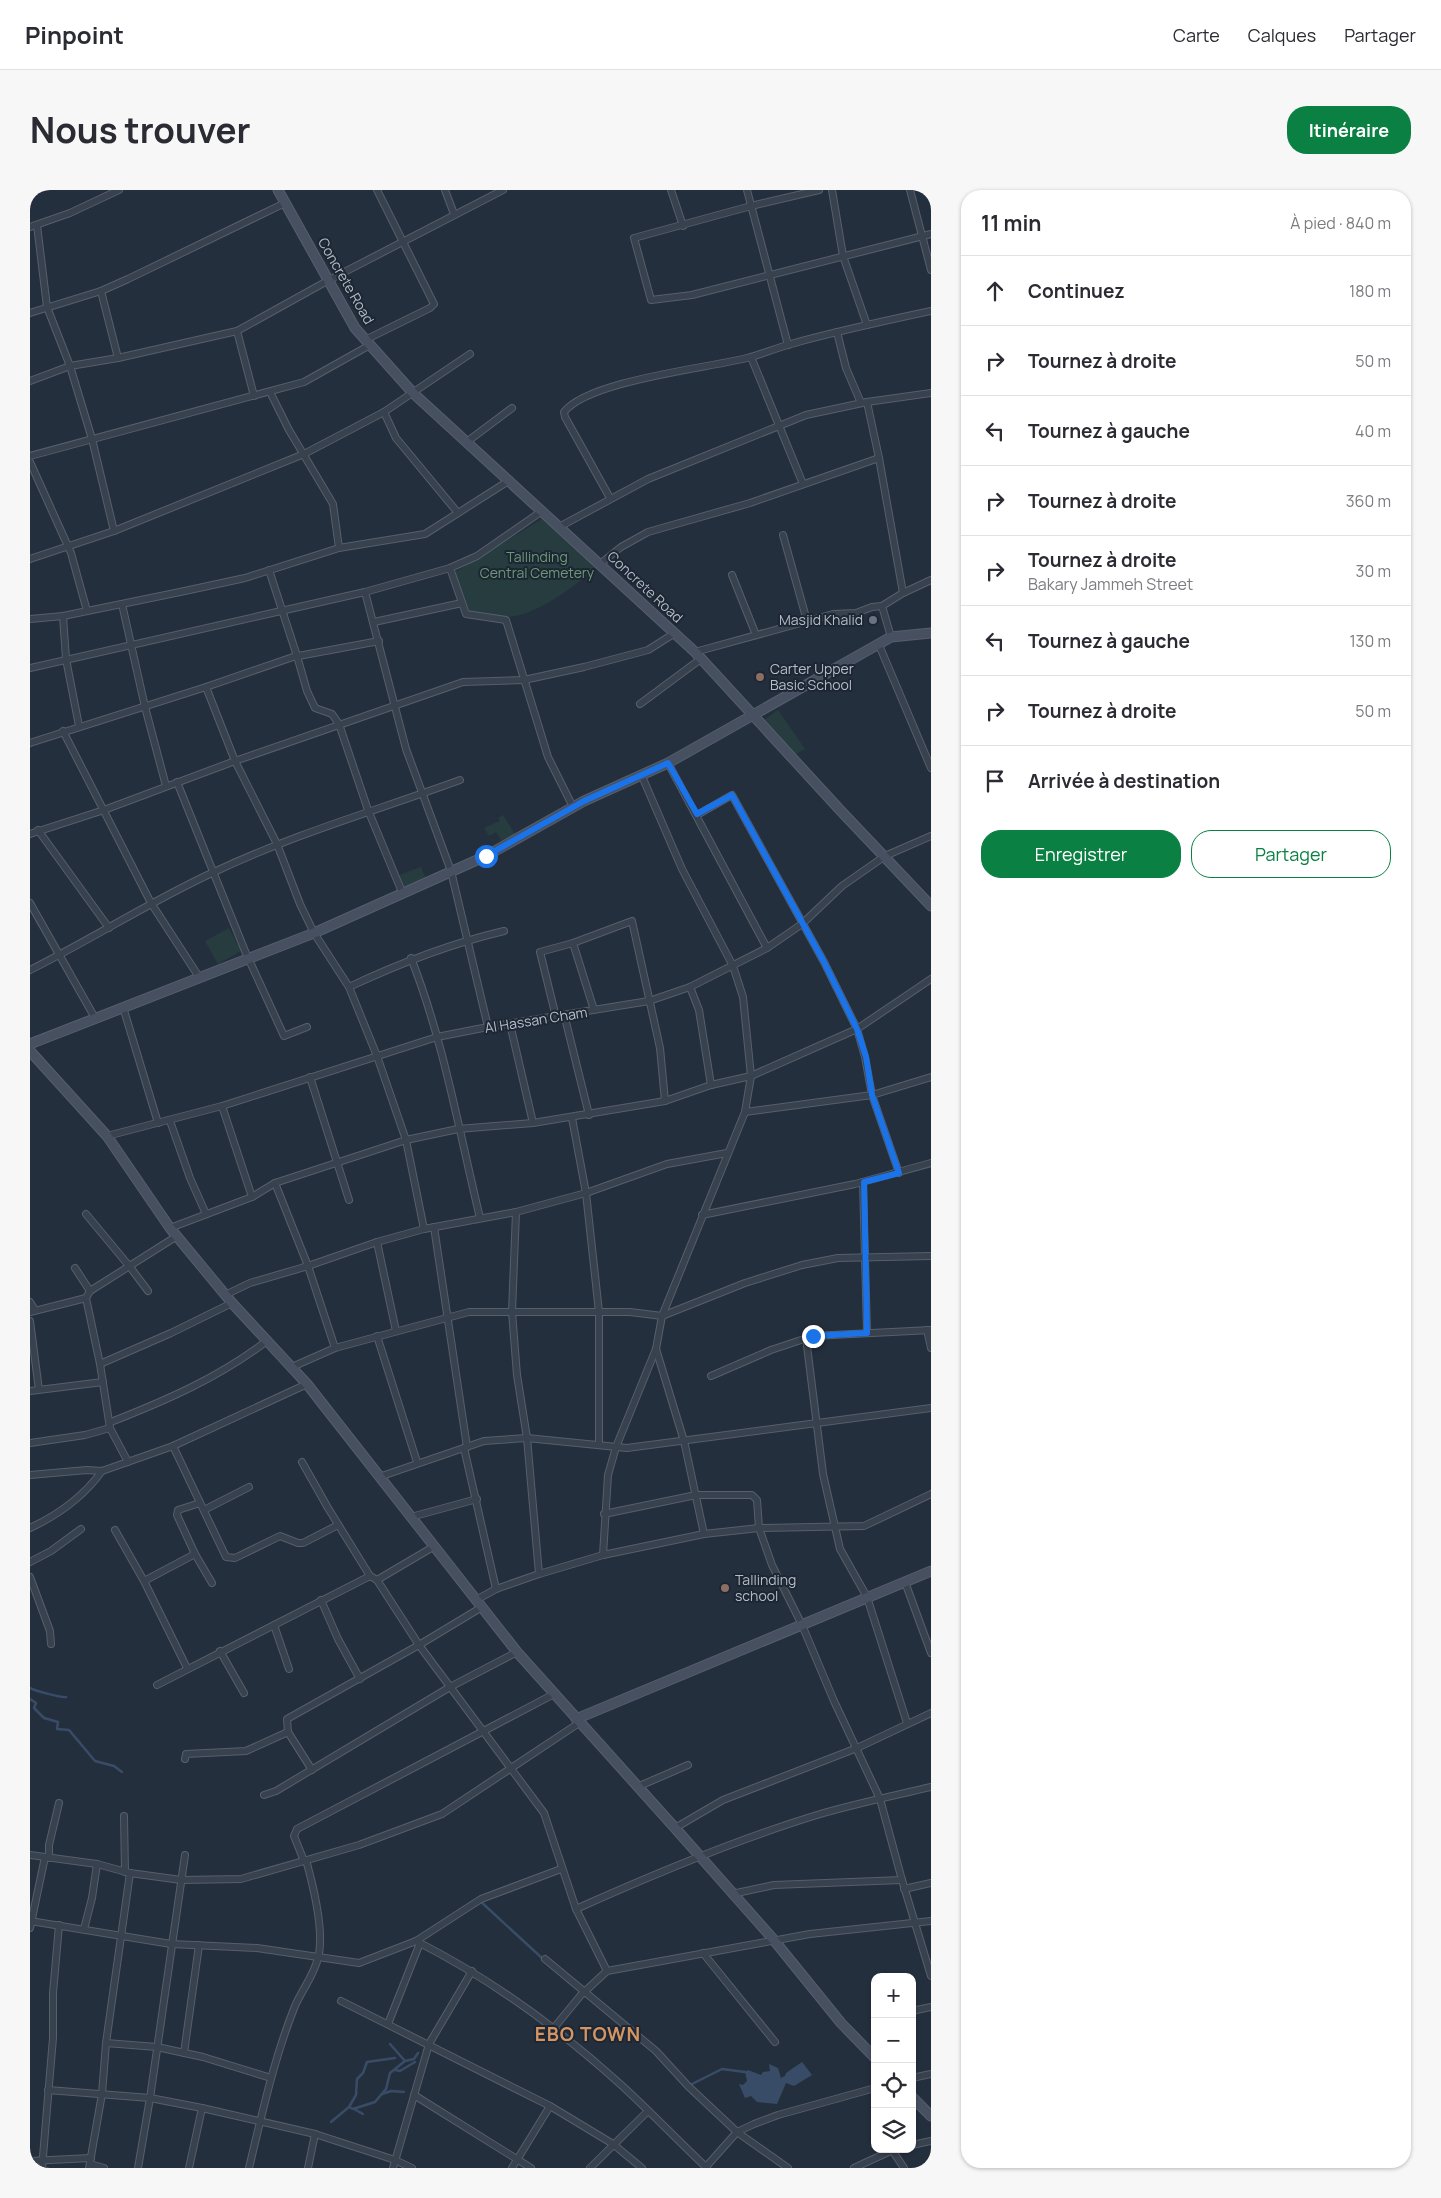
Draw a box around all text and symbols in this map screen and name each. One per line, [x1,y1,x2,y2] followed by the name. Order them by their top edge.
[25,18,124,51] text: Pinpoint
[1173,23,1220,47] text: Carte
[1248,23,1316,47] text: Calques
[1344,23,1416,47] text: Partager
[30,106,251,154] text: Nous trouver
[1287,106,1411,154] button: Itinéraire
[981,209,1042,237] text: 11 min
[1290,212,1391,234] text: À pied · 840 m
[314,234,379,327] street label: Concrete Road
[981,277,1009,305] icon: ahead
[1028,278,1125,304] text: Continuez
[1349,280,1391,302] text: 180 m
[981,347,1009,375] icon: right
[1028,348,1176,374] text: Tournez à droite
[1355,350,1391,372] text: 50 m
[981,417,1009,445] icon: left
[1028,418,1190,444] text: Tournez à gauche
[1355,420,1391,442] text: 40 m
[981,487,1009,515] icon: right
[1028,488,1176,514] text: Tournez à droite
[1346,490,1391,512] text: 360 m
[480,547,595,582] park label: Tallinding Central Cemetery
[603,547,687,627] street label: Concrete Road
[1028,547,1176,573] text: Tournez à droite
[981,557,1009,585] icon: right
[1356,560,1391,582] text: 30 m
[1028,573,1193,595] text: Bakary Jammeh Street
[779,610,863,629] place label: Masjid Khalid
[867,614,879,626] marker: Masjid Khalid
[981,627,1009,655] icon: left
[1028,628,1190,654] text: Tournez à gauche
[1349,630,1391,652] text: 130 m
[770,659,854,694] place label: Carter Upper Basic School
[754,671,766,683] marker: Carter Upper Basic School
[981,697,1009,725] icon: right
[1028,698,1176,724] text: Tournez à droite
[1355,700,1391,722] text: 50 m
[981,767,1009,795] icon: arrive
[1028,768,1220,794] text: Arrivée à destination
[981,830,1181,878] button: Enregistrer
[1191,830,1391,878] button: Partager
[475,845,498,868] route start
[483,1002,589,1037] street label: Al Hassan Cham
[802,1325,825,1348] route end
[735,1570,796,1605] place label: Tallinding school
[719,1582,731,1594] marker: Tallinding school
[871,1973,916,2153] map controls
[871,1973,916,2018] button: +
[871,2018,916,2063] button: −
[535,2021,641,2047] district label: EBO TOWN
[871,2063,916,2108] button: locate
[871,2108,916,2153] button: layers

